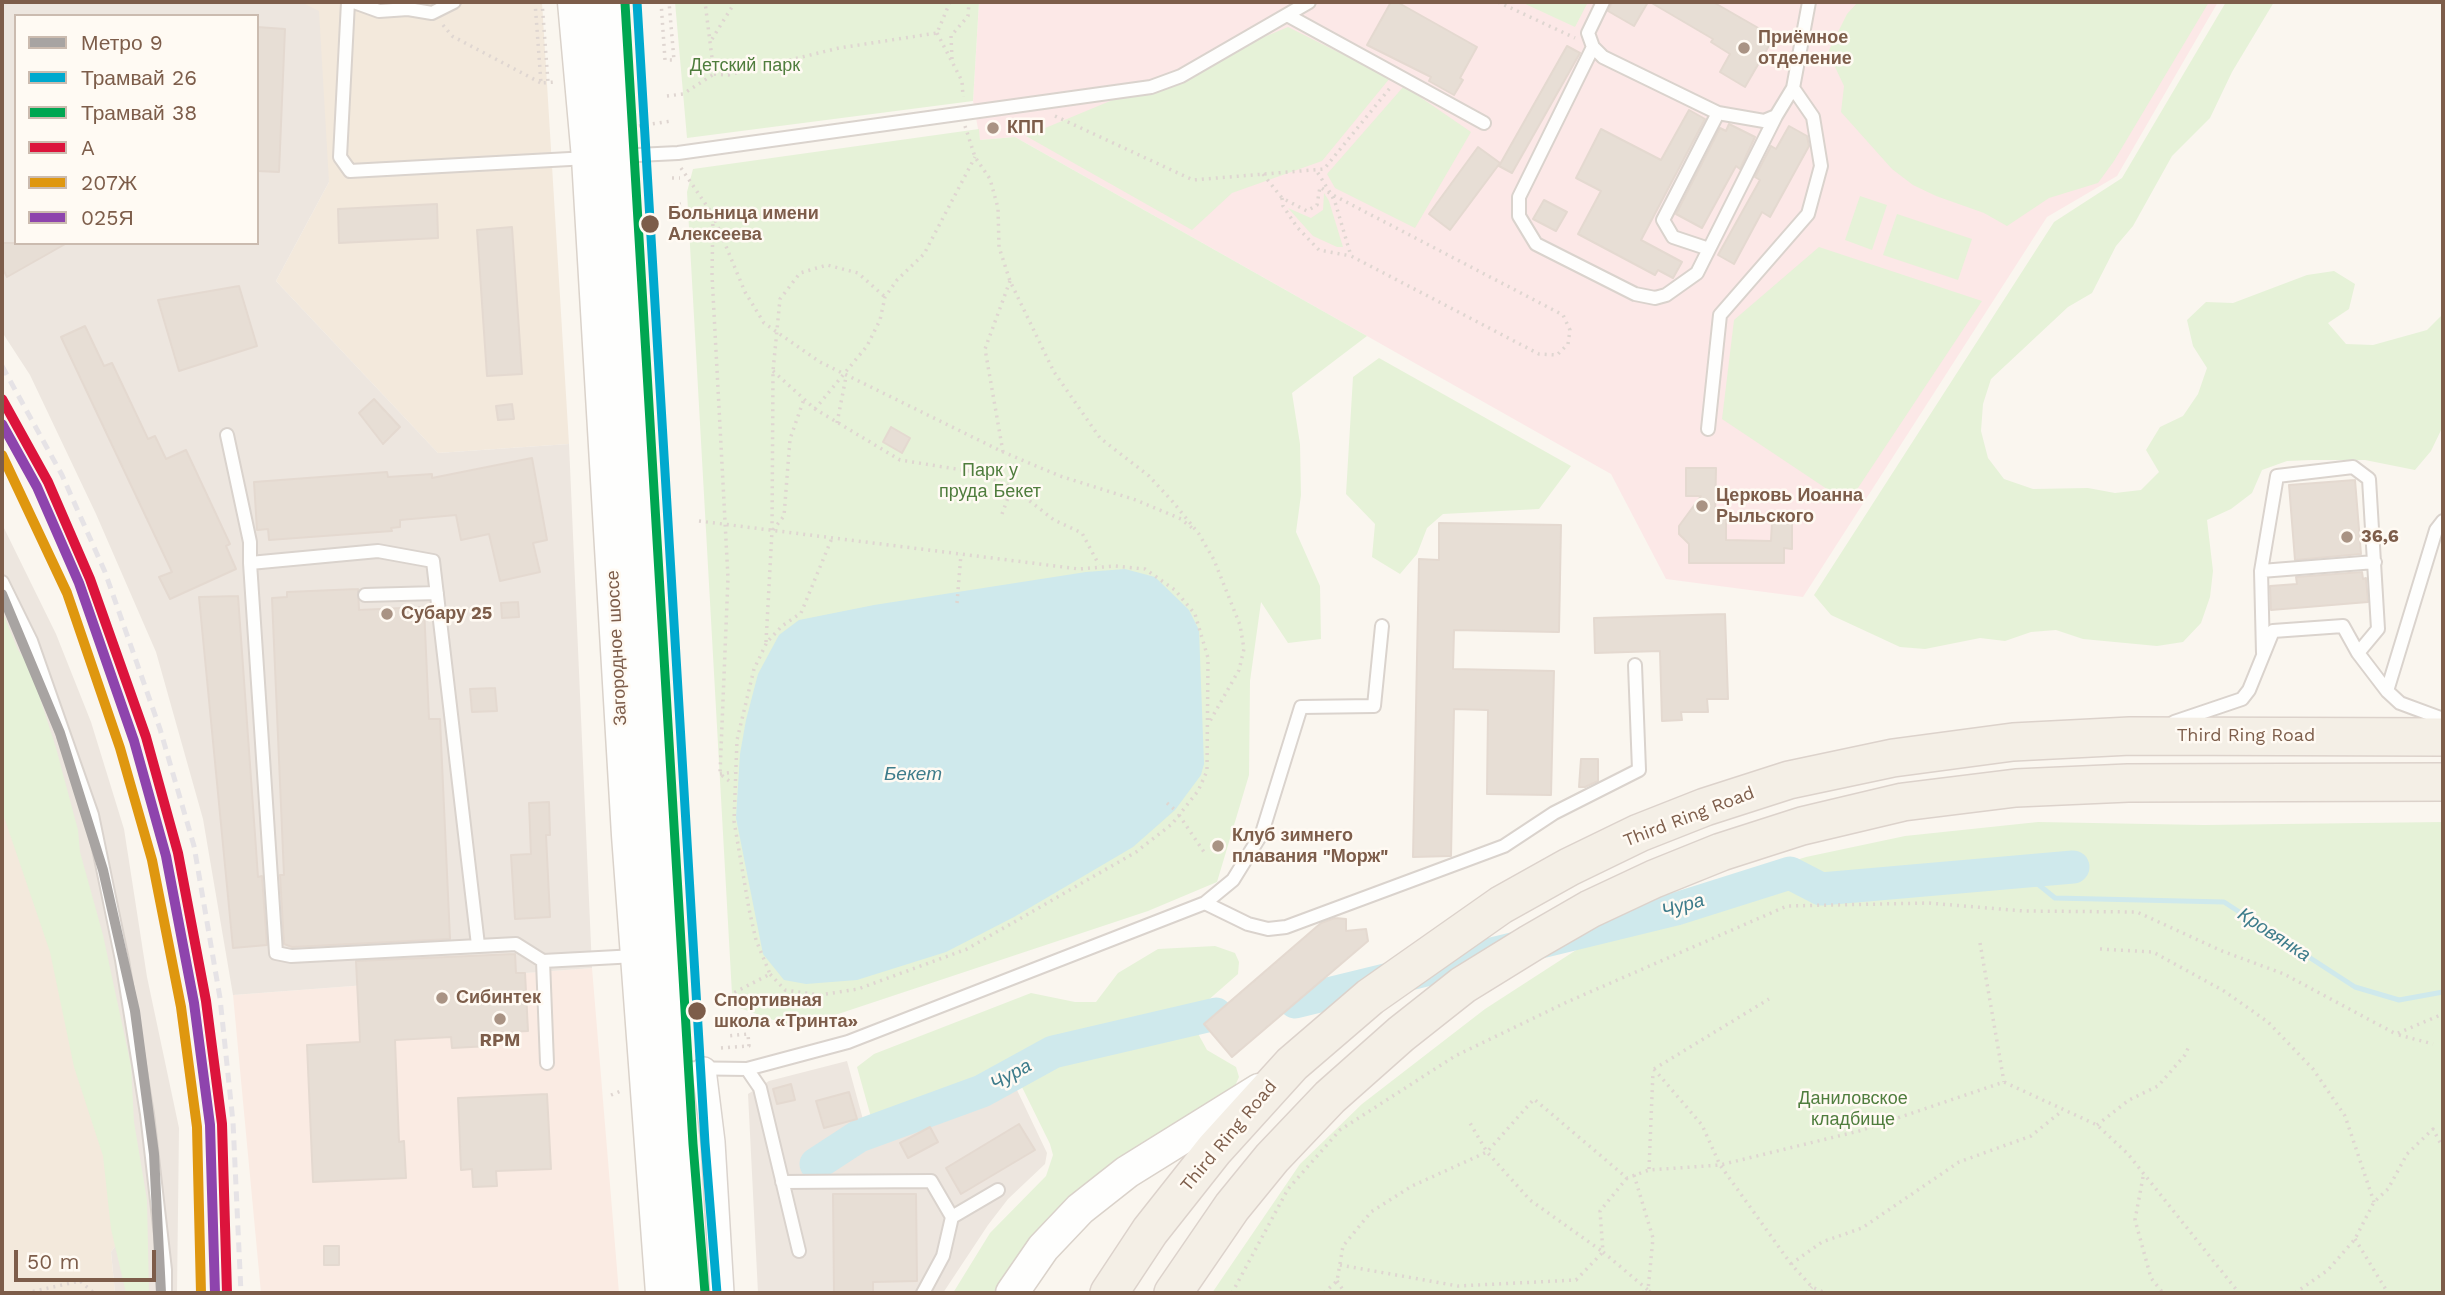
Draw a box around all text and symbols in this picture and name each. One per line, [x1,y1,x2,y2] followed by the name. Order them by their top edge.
[14,14,259,245] legend
[1758,27,1852,70] place label: Приёмное отделение
[81,30,163,55] text: Метро 9
[1736,40,1752,56] marker: Приёмное отделение
[690,55,800,77] park label: Детский парк
[81,65,197,90] text: Трамвай 26
[81,100,197,125] text: Трамвай 38
[1007,117,1044,139] place label: КПП
[985,120,1001,136] marker: КПП
[81,135,95,160] text: A
[81,170,137,195] text: 207Ж
[668,203,819,246] place label: Больница имени Алексеева
[81,205,134,230] text: 025Я
[639,213,661,235] marker: Больница имени Алексеева
[939,460,1041,503] park label: Парк у пруда Бекет
[1716,485,1863,528] place label: Церковь Иоанна Рыльского
[1694,498,1710,514] marker: Церковь Иоанна Рыльского
[2361,526,2399,548] place label: 36,6
[2339,529,2355,545] marker: 36,6
[602,570,632,726] street label: Загородное шоссе
[401,603,492,625] place label: Субару 25
[379,606,395,622] marker: Субару 25
[2177,725,2315,747] street label: Third Ring Road
[884,763,942,785] water label: Бекет
[1621,782,1757,852] street label: Third Ring Road
[1232,825,1388,868] place label: Клуб зимнего плавания "Морж"
[1210,838,1226,854] marker: Клуб зимнего плавания "Морж"
[1659,889,1707,923] water label: Чура
[2233,903,2315,967] water label: Кровянка
[456,987,541,1009] place label: Сибинтек
[434,990,450,1006] marker: Сибинтек
[714,990,858,1032] place label: Спортивная школа «Тринта»
[686,1000,708,1022] marker: Спортивная школа «Тринта»
[492,1011,508,1027] marker: RPM
[480,1030,520,1052] place label: RPM
[986,1055,1036,1095] water label: Чура
[1176,1076,1282,1196] street label: Third Ring Road
[1798,1088,1908,1130] park label: Даниловское кладбище
[18,1236,159,1280] scale bar
[27,1249,79,1274] text: 50 m

